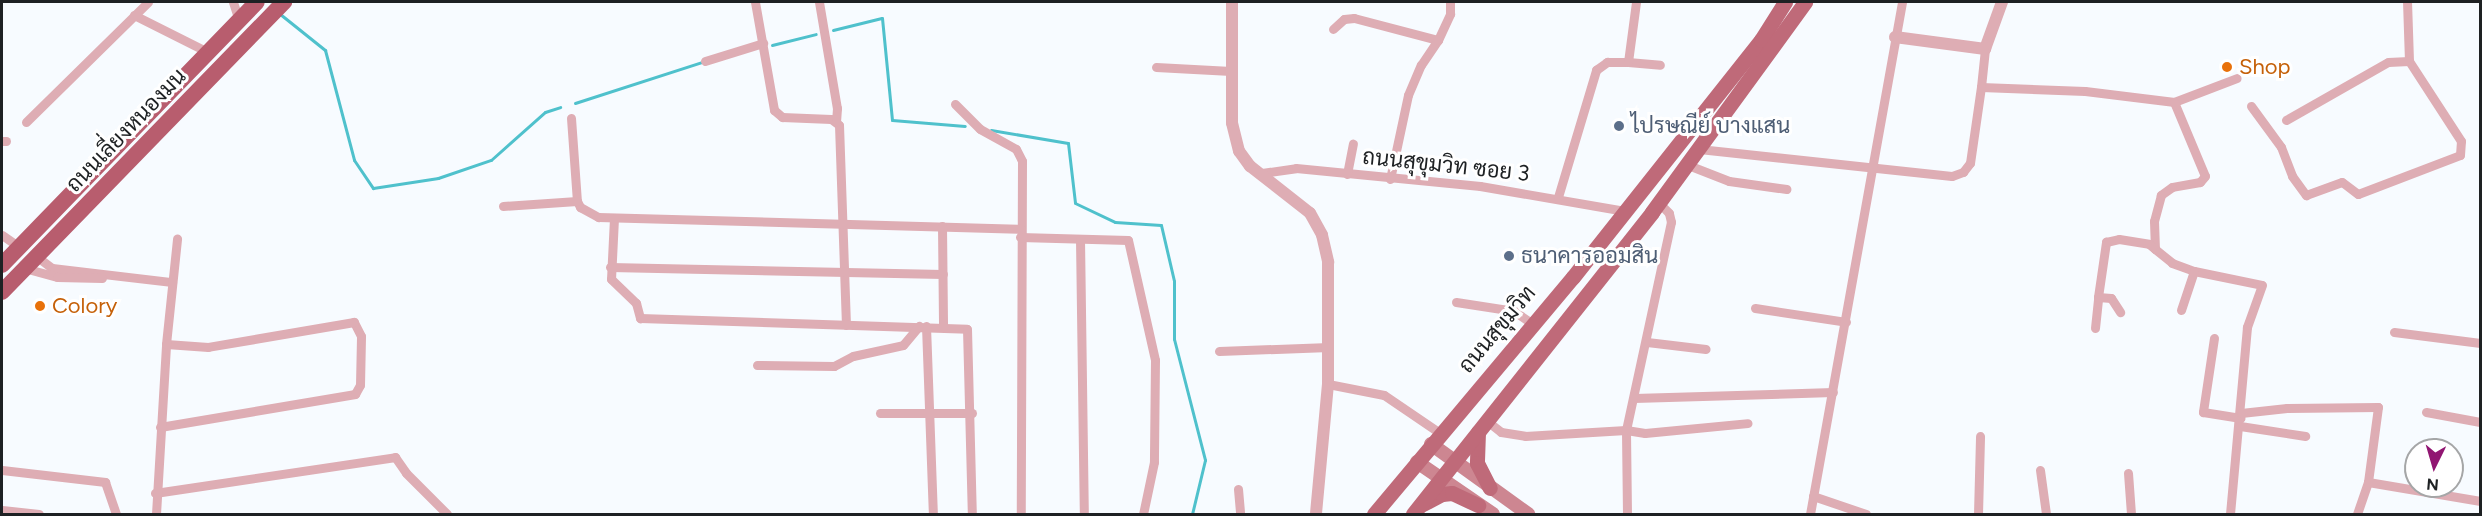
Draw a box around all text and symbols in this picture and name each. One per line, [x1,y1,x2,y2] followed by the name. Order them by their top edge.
[2239,54,2291,80] place label: Shop
[2220,60,2234,74] marker: Shop
[60,63,192,197] street label: ถนนเลี่ยงหนองมน
[1631,113,1790,139] place label: ไปรษณีย์ บางแสน
[1612,119,1626,133] marker: ไปรษณีย์ บางแสน
[1361,143,1531,187] street label: ถนนสุขุมวิท ซอย 3
[1521,243,1658,269] place label: ธนาคารออมสิน
[1502,249,1516,263] marker: ธนาคารออมสิน
[1453,280,1541,378] street label: ถนนสุขุมวิท
[52,293,117,319] place label: Colory
[33,299,47,313] marker: Colory
[2404,438,2464,498] north arrow
[2426,474,2440,494] text: N

